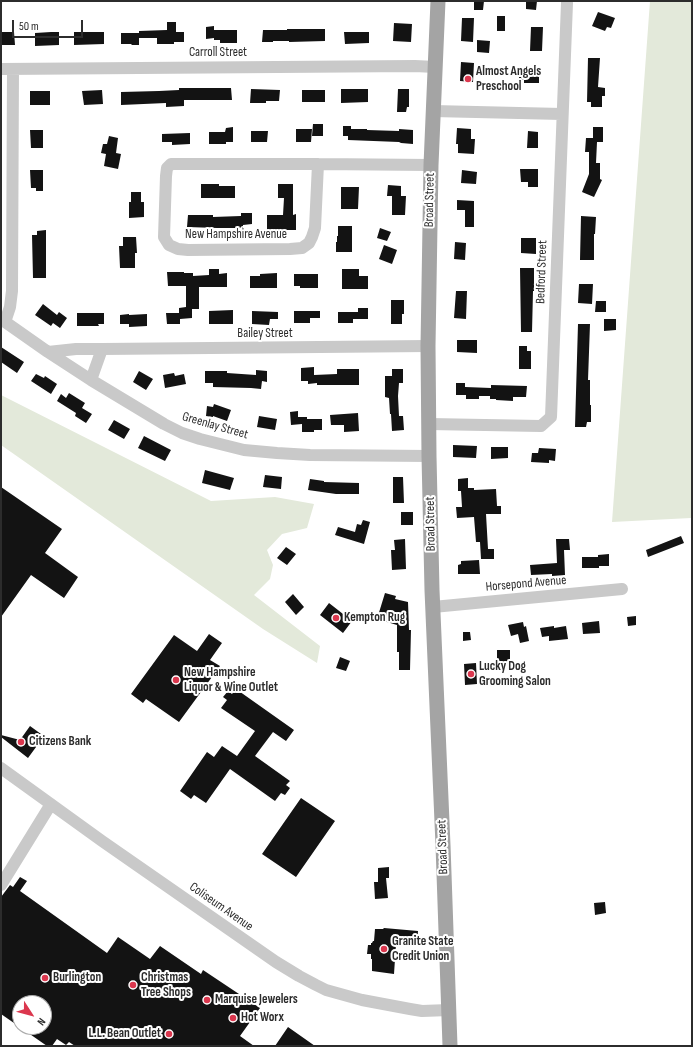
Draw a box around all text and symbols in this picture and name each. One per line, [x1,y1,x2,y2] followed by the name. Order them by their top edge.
[14,12,85,38] scale bar
[19,19,39,34] text: 50 m
[189,45,247,61] street label: Carroll Street
[476,64,541,95] place label: Almost Angels Preschool
[463,74,473,84] marker: Almost Angels Preschool
[422,173,438,227] street label: Broad Street
[185,227,287,243] street label: New Hampshire Avenue
[533,240,551,304] street label: Bedford Street
[237,326,293,342] street label: Bailey Street
[180,409,250,443] street label: Greenlay Street
[423,497,439,551] street label: Broad Street
[485,573,567,595] street label: Horsepond Avenue
[344,610,405,626] place label: Kempton Rug
[331,613,341,623] marker: Kempton Rug
[479,659,551,690] place label: Lucky Dog Grooming Salon
[184,665,278,696] place label: New Hampshire Liquor & Wine Outlet
[466,669,476,679] marker: Lucky Dog Grooming Salon
[171,675,181,685] marker: New Hampshire Liquor & Wine Outlet
[29,734,91,750] place label: Citizens Bank
[16,737,26,747] marker: Citizens Bank
[434,819,452,875] street label: Broad Street
[186,879,256,935] street label: Coliseum Avenue
[392,934,453,965] place label: Granite State Credit Union
[379,944,389,954] marker: Granite State Credit Union
[53,970,101,986] place label: Burlington
[141,970,191,1001] place label: Christmas Tree Shops
[40,973,50,983] marker: Burlington
[128,980,138,990] marker: Christmas Tree Shops
[215,992,298,1008] place label: Marquise Jewelers
[12,995,52,1035] north arrow
[202,995,212,1005] marker: Marquise Jewelers
[241,1010,284,1026] place label: Hot Worx
[228,1013,238,1023] marker: Hot Worx
[34,1016,48,1028] text: N
[89,1026,161,1042] place label: L.L. Bean Outlet
[164,1029,174,1039] marker: L.L. Bean Outlet

